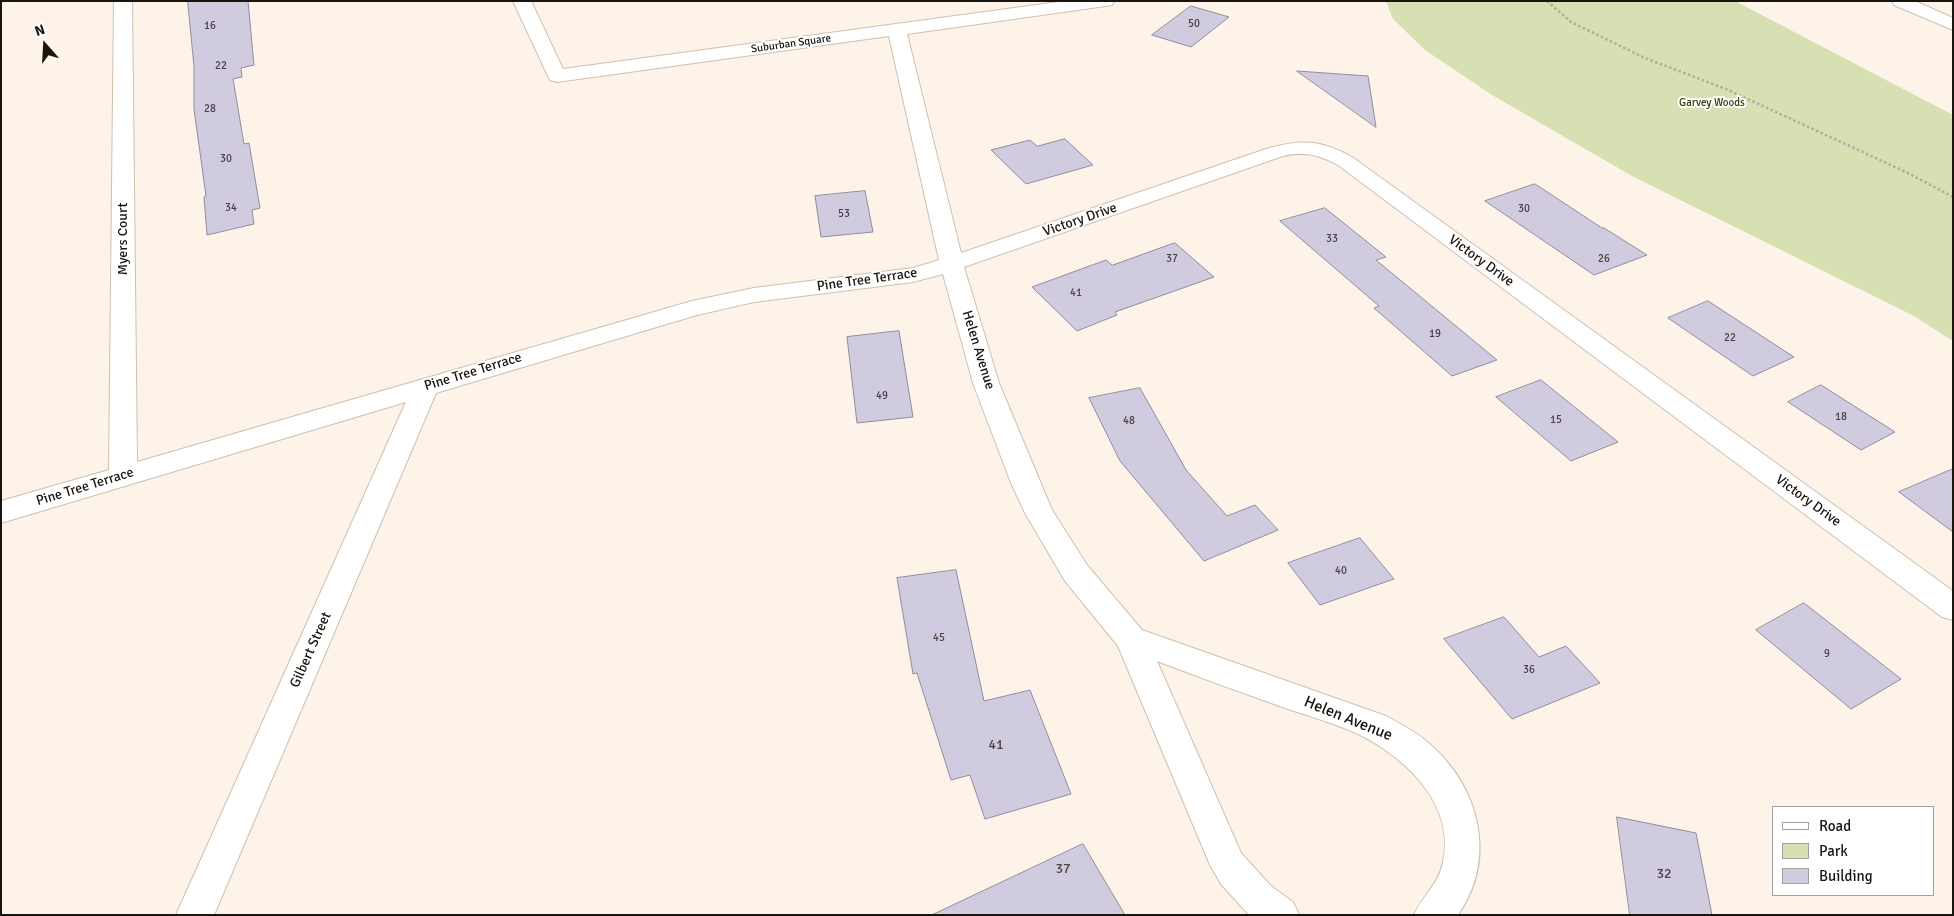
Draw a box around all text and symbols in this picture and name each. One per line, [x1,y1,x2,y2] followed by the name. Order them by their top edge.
[1188,17,1200,31] house number: 50
[204,19,216,33] house number: 16
[20,20,70,70] north arrow
[33,21,47,40] text: N
[750,32,832,56] street label: Suburban Square
[215,59,227,73] house number: 22
[1679,96,1745,110] park label: Garvey Woods
[204,102,216,116] house number: 28
[220,152,232,166] house number: 30
[1041,200,1119,240] street label: Victory Drive
[225,201,237,215] house number: 34
[1518,202,1530,216] house number: 30
[115,203,131,275] street label: Myers Court
[838,207,850,221] house number: 53
[1326,232,1338,246] house number: 33
[1445,232,1517,290] street label: Victory Drive
[1166,252,1178,266] house number: 37
[1598,252,1610,266] house number: 26
[816,265,918,295] street label: Pine Tree Terrace
[1070,286,1082,300] house number: 41
[958,308,998,392] street label: Helen Avenue
[1429,327,1441,341] house number: 19
[1724,331,1736,345] house number: 22
[422,349,524,395] street label: Pine Tree Terrace
[876,389,888,403] house number: 49
[1835,410,1847,424] house number: 18
[1550,413,1562,427] house number: 15
[1123,414,1135,428] house number: 48
[34,464,136,510] street label: Pine Tree Terrace
[1772,472,1844,530] street label: Victory Drive
[1335,564,1347,578] house number: 40
[287,609,335,691] street label: Gilbert Street
[933,631,945,645] house number: 45
[1824,647,1830,661] house number: 9
[1523,663,1535,677] house number: 36
[1301,693,1395,745] street label: Helen Avenue
[988,737,1004,753] house number: 41
[1772,806,1934,896] legend
[1819,817,1851,835] text: Road
[1819,842,1848,860] text: Park
[1055,861,1071,877] house number: 37
[1656,866,1672,882] house number: 32
[1819,867,1873,885] text: Building

